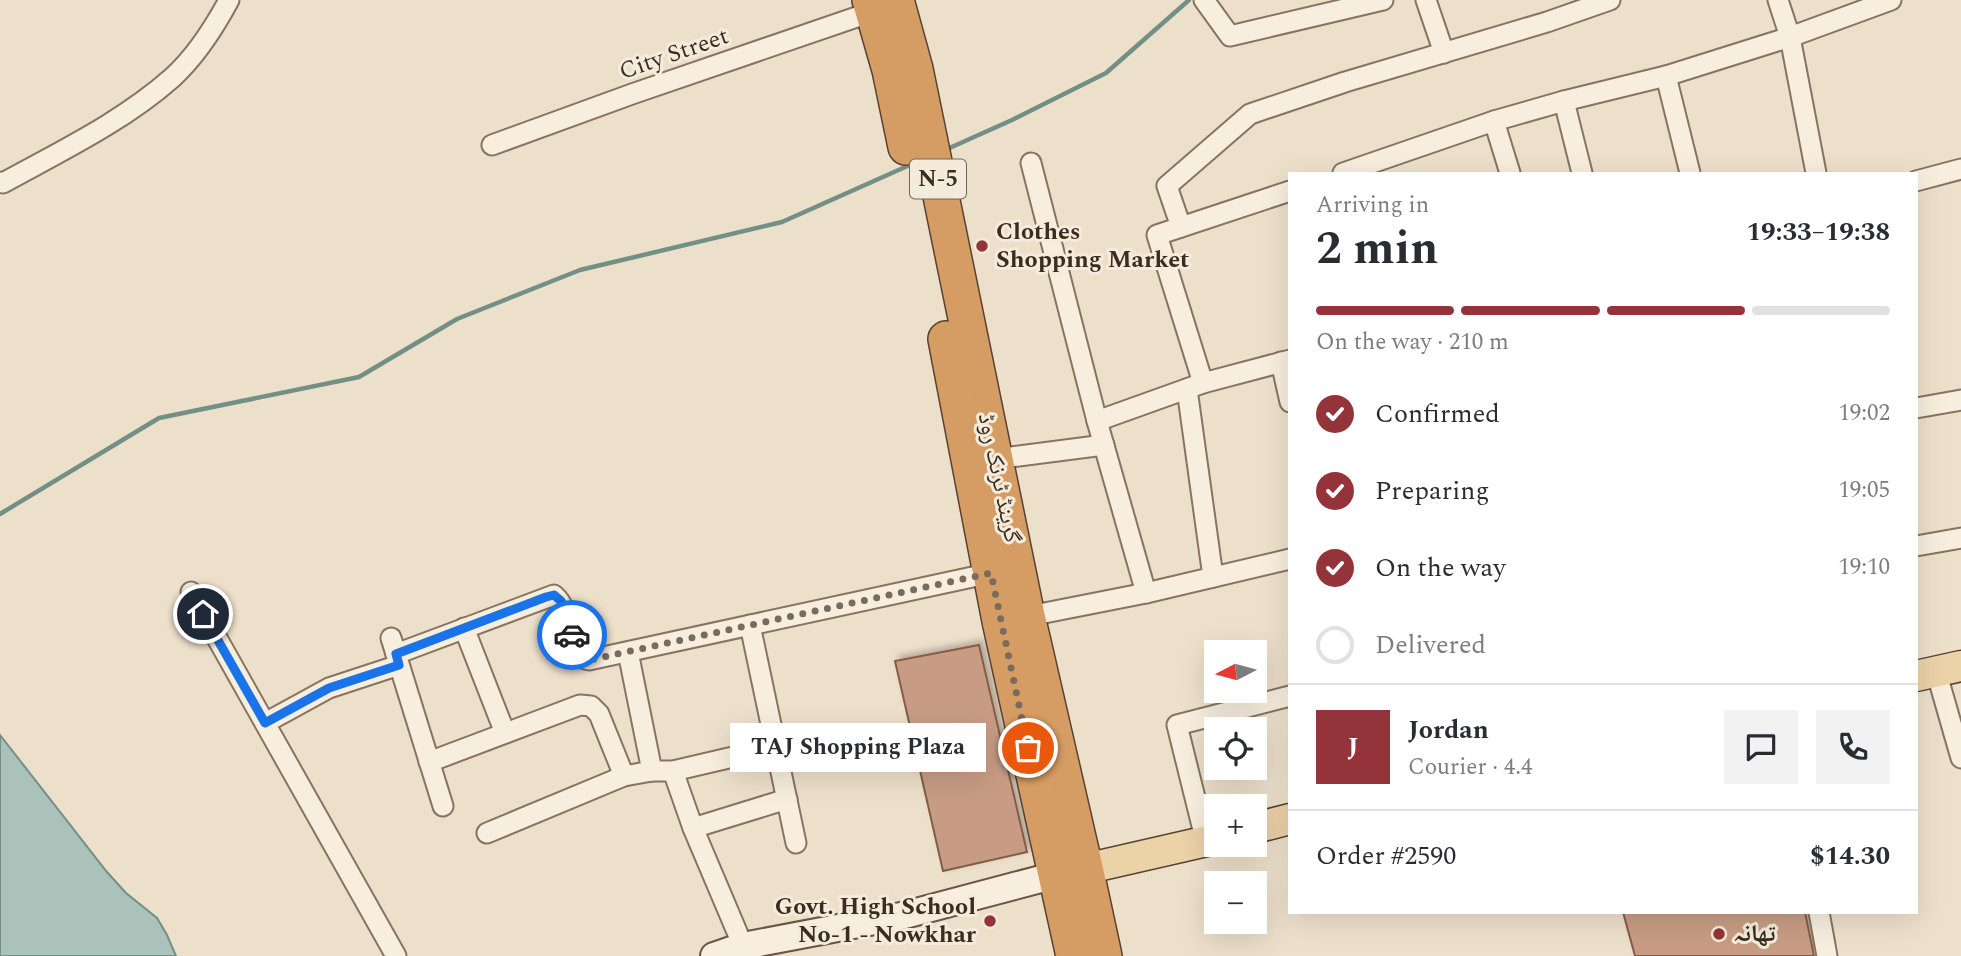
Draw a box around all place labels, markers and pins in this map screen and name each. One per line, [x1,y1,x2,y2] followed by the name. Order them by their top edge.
[996,214,1189,278] place label: Clothes Shopping Market
[974,238,990,254] marker: Clothes Shopping Market
[173,584,233,644] pin
[998,718,1058,778] pin
[730,724,986,772] callout: TAJ Shopping Plaza
[775,889,977,953] place label: Govt. High School No-1 - Nowkhar
[982,913,998,929] marker: Govt. High School No-1 - Nowkhar
[1733,916,1776,952] place label: تھانہ
[1711,926,1727,942] marker: تھانہ

